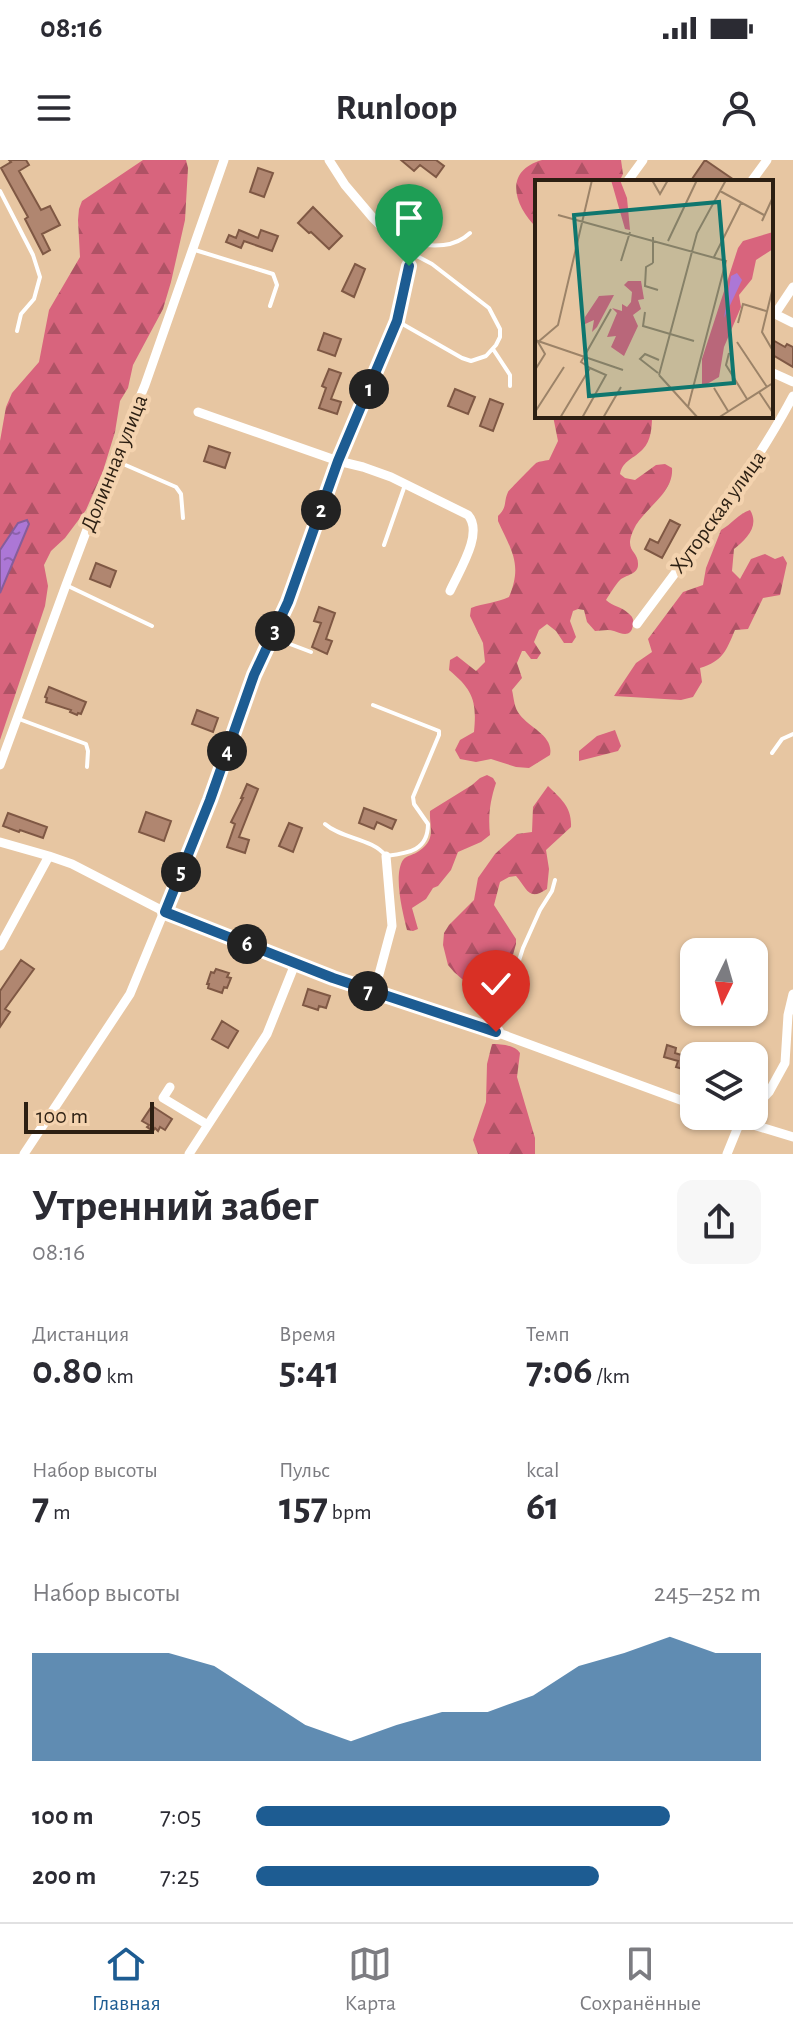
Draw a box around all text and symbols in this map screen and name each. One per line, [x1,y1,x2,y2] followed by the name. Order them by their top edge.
[40,13,103,43] text: 08:16
[32,86,76,130] icon: menu
[717,86,761,130] icon: person
[336,90,457,126] text: Runloop
[535,180,773,418] inset map
[375,184,443,266] pin
[387,196,431,240] icon: arrive
[349,369,389,409] pin: 1
[365,378,373,400] text: 1
[77,391,151,535] street label: Долинная улица
[666,447,770,577] street label: Хуторская улица
[301,490,341,530] pin: 2
[316,499,326,521] text: 2
[255,611,295,651] pin: 3
[270,620,280,642] text: 3
[207,731,247,771] pin: 4
[221,740,233,762] text: 4
[161,852,201,892] pin: 5
[176,861,186,883] text: 5
[227,924,267,964] pin: 6
[242,933,252,955] text: 6
[680,938,768,1026] north arrow
[680,938,768,1130] map controls
[462,950,530,1032] pin
[474,962,518,1006] icon: check
[348,971,388,1011] pin: 7
[363,980,373,1002] text: 7
[680,1042,768,1130] button: layers
[24,1098,154,1134] scale bar
[36,1105,88,1127] text: 100 m
[677,1180,761,1264] button: share
[32,1185,318,1229] text: Утренний забег
[32,1239,85,1265] text: 08:16
[32,1323,129,1345] text: Дистанция
[279,1323,336,1345] text: Время
[526,1323,570,1345] text: Темп
[32,1351,103,1391] text: 0.80
[279,1351,340,1391] text: 5:41
[526,1351,593,1391] text: 7:06
[103,1365,134,1387] text: km
[593,1365,630,1387] text: /km
[32,1459,158,1481] text: Набор высоты
[279,1459,330,1481] text: Пульс
[526,1459,560,1481] text: kcal
[32,1487,49,1527] text: 7
[279,1487,328,1527] text: 157
[526,1487,560,1527] text: 61
[49,1501,71,1523] text: m
[328,1501,372,1523] text: bpm
[32,1580,181,1606] text: Набор высоты
[654,1580,761,1606] text: 245–252 m
[32,1803,93,1829] text: 100 m
[160,1803,201,1829] text: 7:05
[32,1863,96,1889] text: 200 m
[160,1863,200,1889] text: 7:25
[92,1942,161,2016] tab: Главная
[344,1942,396,2016] tab: Карта
[580,1942,701,2016] tab: Сохранённые

